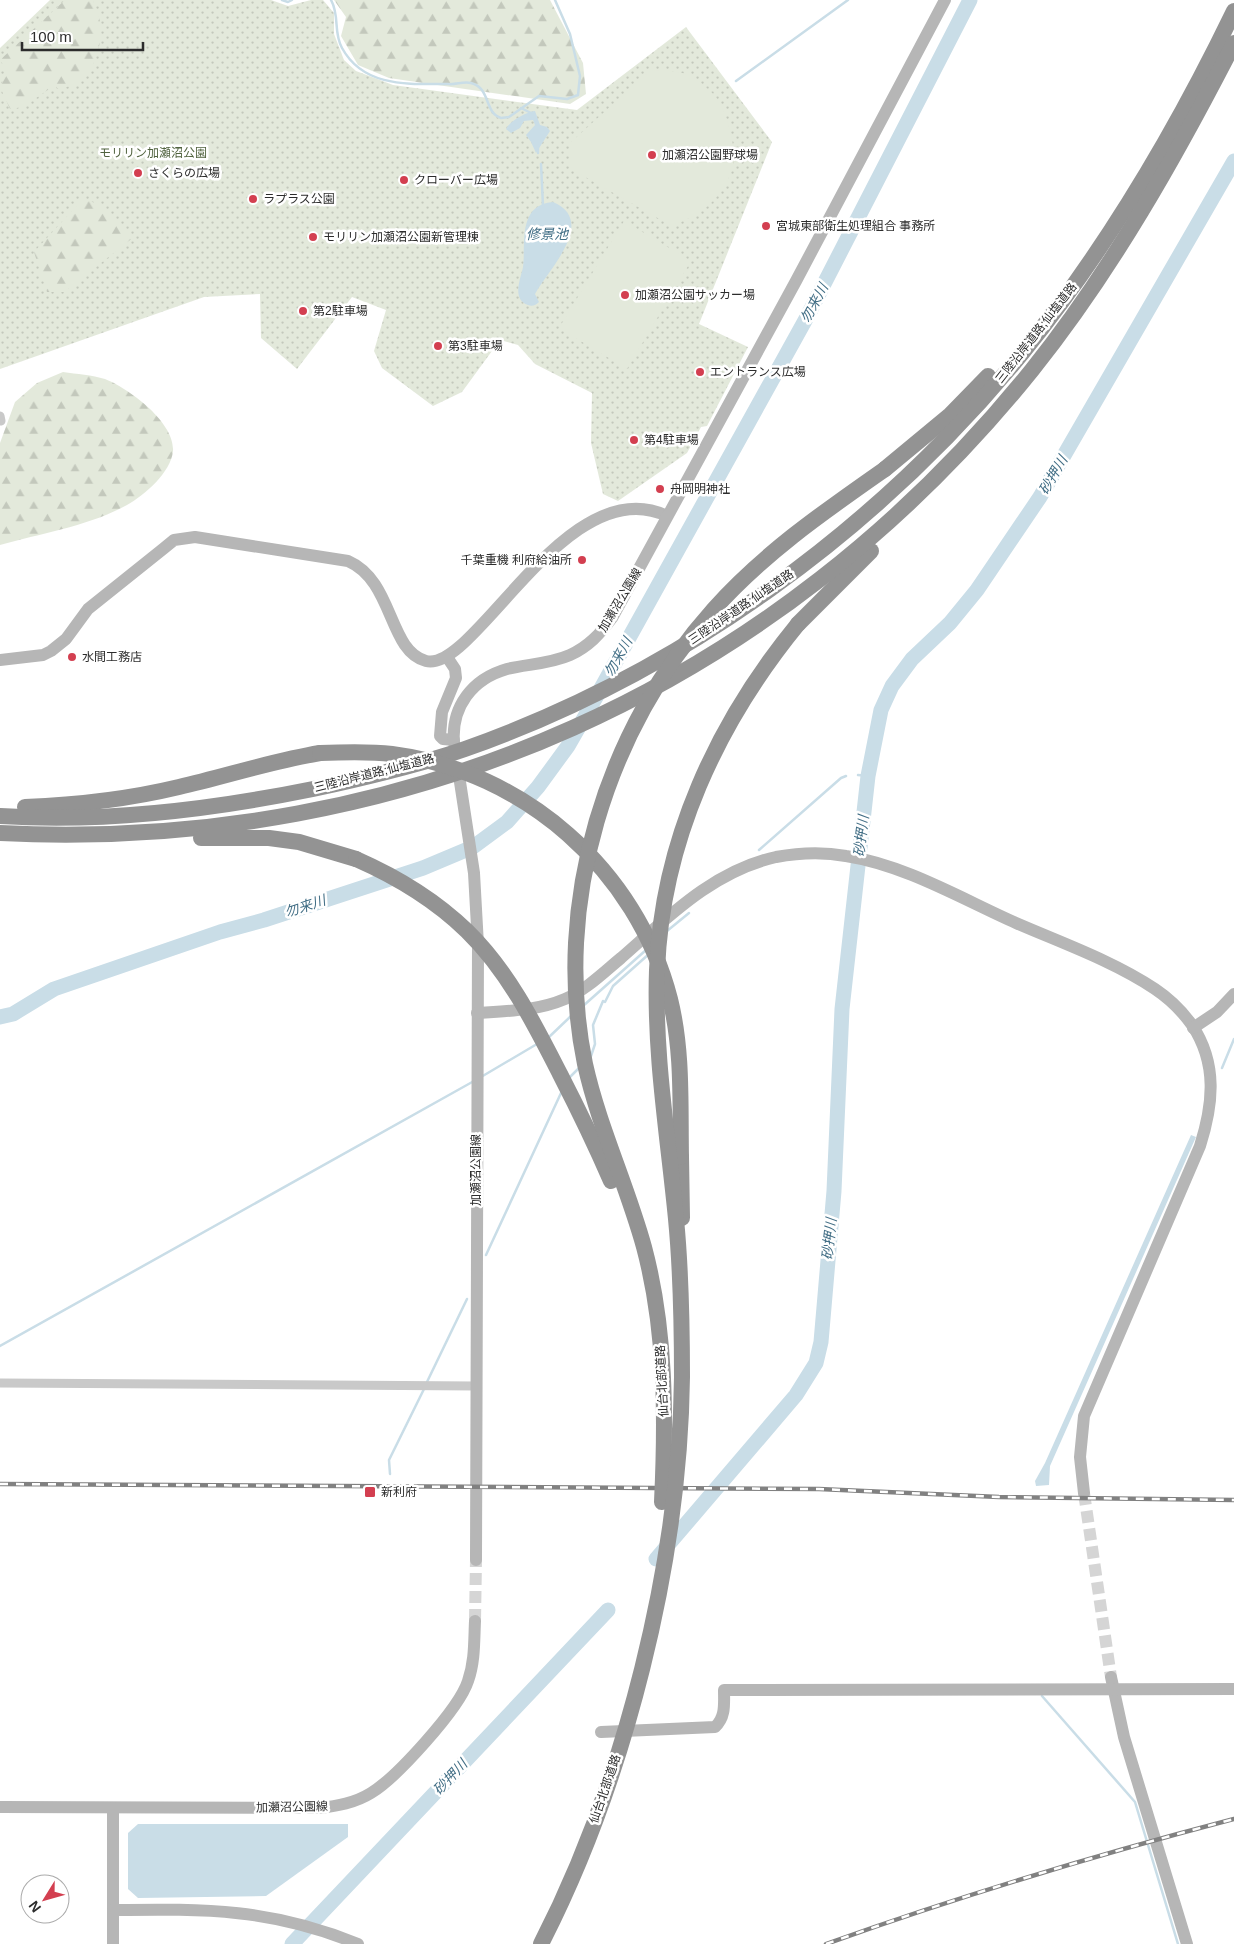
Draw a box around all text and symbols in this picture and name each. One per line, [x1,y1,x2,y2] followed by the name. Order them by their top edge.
[22,20,144,52] scale bar
[30,28,72,45] text: 100 m
[99,146,207,160] park label: モリリン加瀬沼公園
[662,148,758,162] place label: 加瀬沼公園野球場
[646,149,658,161] marker: 加瀬沼公園野球場
[148,166,220,180] place label: さくらの広場
[132,167,144,179] marker: さくらの広場
[414,173,498,187] place label: クローバー広場
[398,174,410,186] marker: クローバー広場
[263,192,335,206] place label: ラプラス公園
[247,193,259,205] marker: ラプラス公園
[776,219,935,233] place label: 宮城東部衛生処理組合 事務所
[760,220,772,232] marker: 宮城東部衛生処理組合 事務所
[526,226,570,242] water label: 修景池
[323,230,479,244] place label: モリリン加瀬沼公園新管理棟
[307,231,319,243] marker: モリリン加瀬沼公園新管理棟
[797,279,832,325] water label: 勿来川
[993,280,1079,386] street label: 三陸沿岸道路;仙塩道路
[635,288,755,302] place label: 加瀬沼公園サッカー場
[619,289,631,301] marker: 加瀬沼公園サッカー場
[313,304,368,318] place label: 第2駐車場
[297,305,309,317] marker: 第2駐車場
[448,339,503,353] place label: 第3駐車場
[432,340,444,352] marker: 第3駐車場
[710,365,806,379] place label: エントランス広場
[694,366,706,378] marker: エントランス広場
[644,433,699,447] place label: 第4駐車場
[628,434,640,446] marker: 第4駐車場
[1036,451,1071,497] water label: 砂押川
[670,482,730,496] place label: 舟岡明神社
[654,483,666,495] marker: 舟岡明神社
[461,553,572,567] place label: 千葉重機 利府給油所
[576,554,588,566] marker: 千葉重機 利府給油所
[595,566,645,634] street label: 加瀬沼公園線
[686,567,796,647] street label: 三陸沿岸道路;仙塩道路
[601,633,636,679] water label: 勿来川
[82,650,142,664] place label: 水間工務店
[66,651,78,663] marker: 水間工務店
[312,751,436,795] street label: 三陸沿岸道路;仙塩道路
[851,812,872,858] water label: 砂押川
[283,891,329,920] water label: 勿来川
[469,1134,483,1206] street label: 加瀬沼公園線
[819,1215,839,1261] water label: 砂押川
[653,1345,671,1417] street label: 仙台北部道路
[363,1485,377,1499] marker: 新利府
[381,1485,417,1499] place label: 新利府
[587,1753,623,1825] street label: 仙台北部道路
[430,1755,472,1798] water label: 砂押川
[256,1799,328,1815] street label: 加瀬沼公園線
[20,1874,70,1924] north arrow
[25,1898,44,1916] text: N

